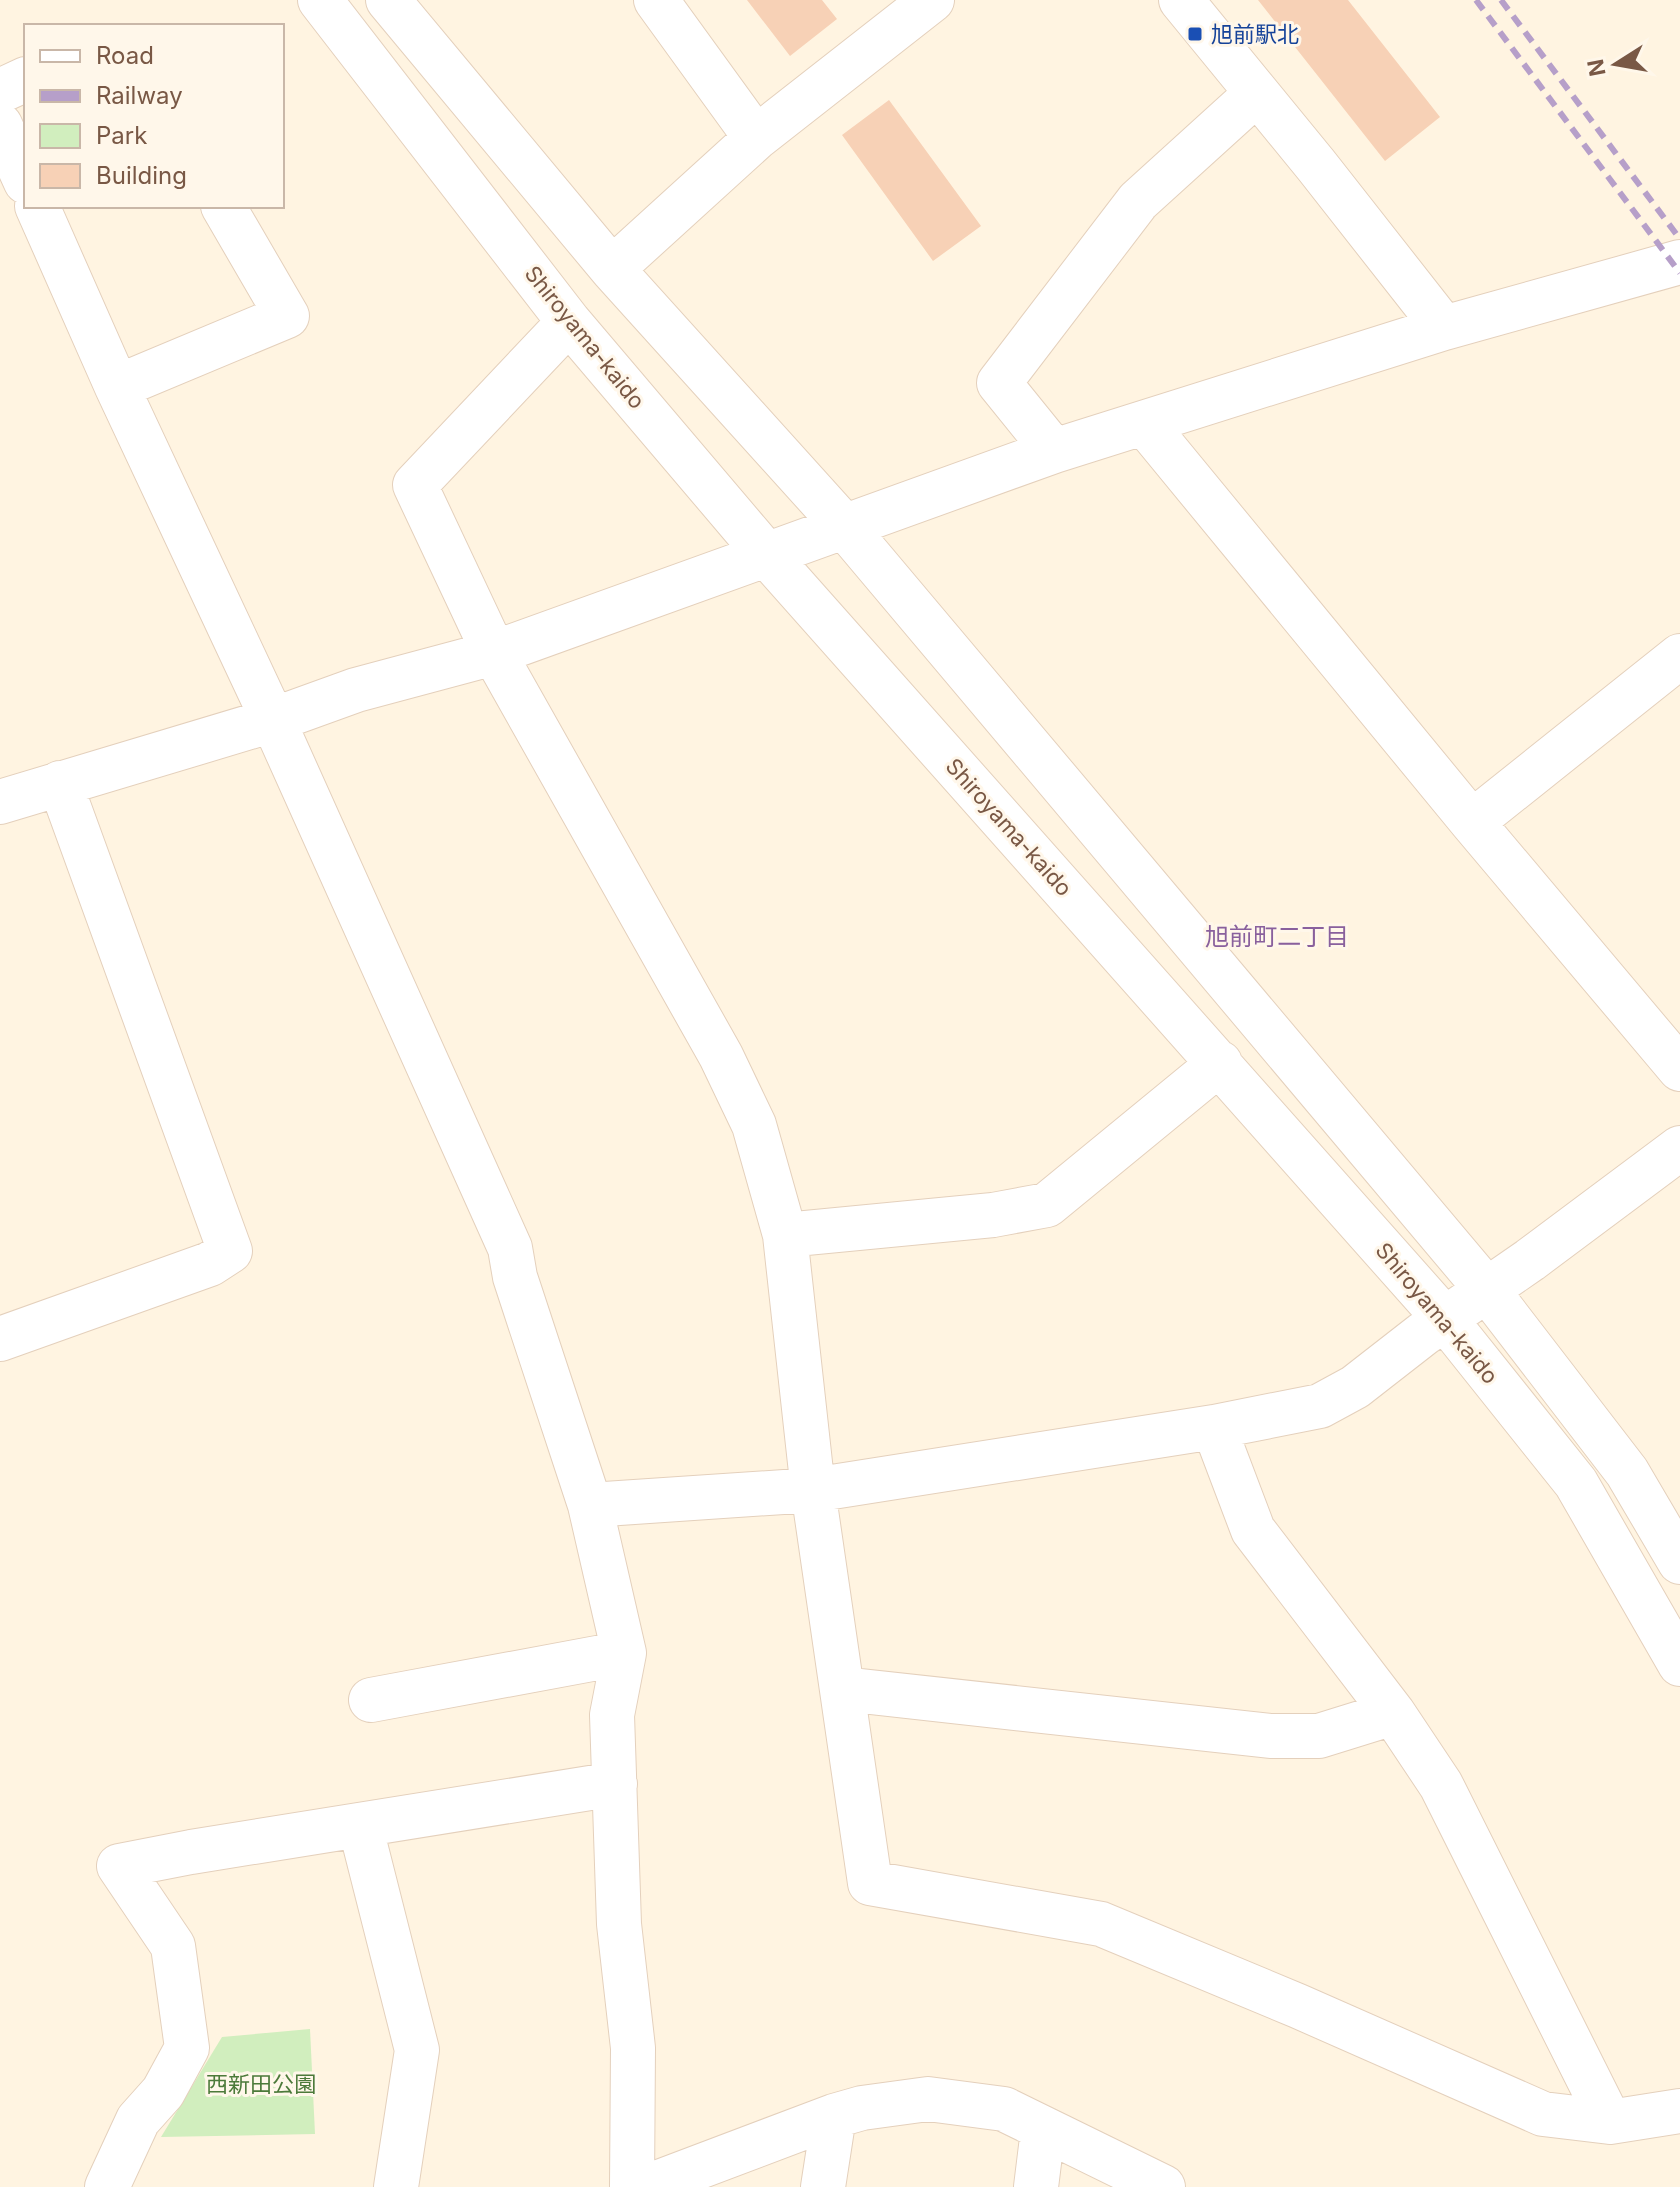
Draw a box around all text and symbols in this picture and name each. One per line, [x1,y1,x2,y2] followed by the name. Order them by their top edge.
[1211,21,1299,47] place label: 旭前駅北
[24,24,284,208] legend
[1576,24,1656,104] north arrow
[1186,25,1204,43] marker: 旭前駅北
[96,41,154,70] text: Road
[1582,57,1611,79] text: N
[96,81,183,110] text: Railway
[96,121,147,150] text: Park
[96,161,187,190] text: Building
[520,260,650,414] street label: Shiroyama-kaido
[940,753,1078,901] street label: Shiroyama-kaido
[1205,922,1349,951] district label: 旭前町二丁目
[1371,1237,1503,1389] street label: Shiroyama-kaido
[206,2071,316,2097] park label: 西新田公園

